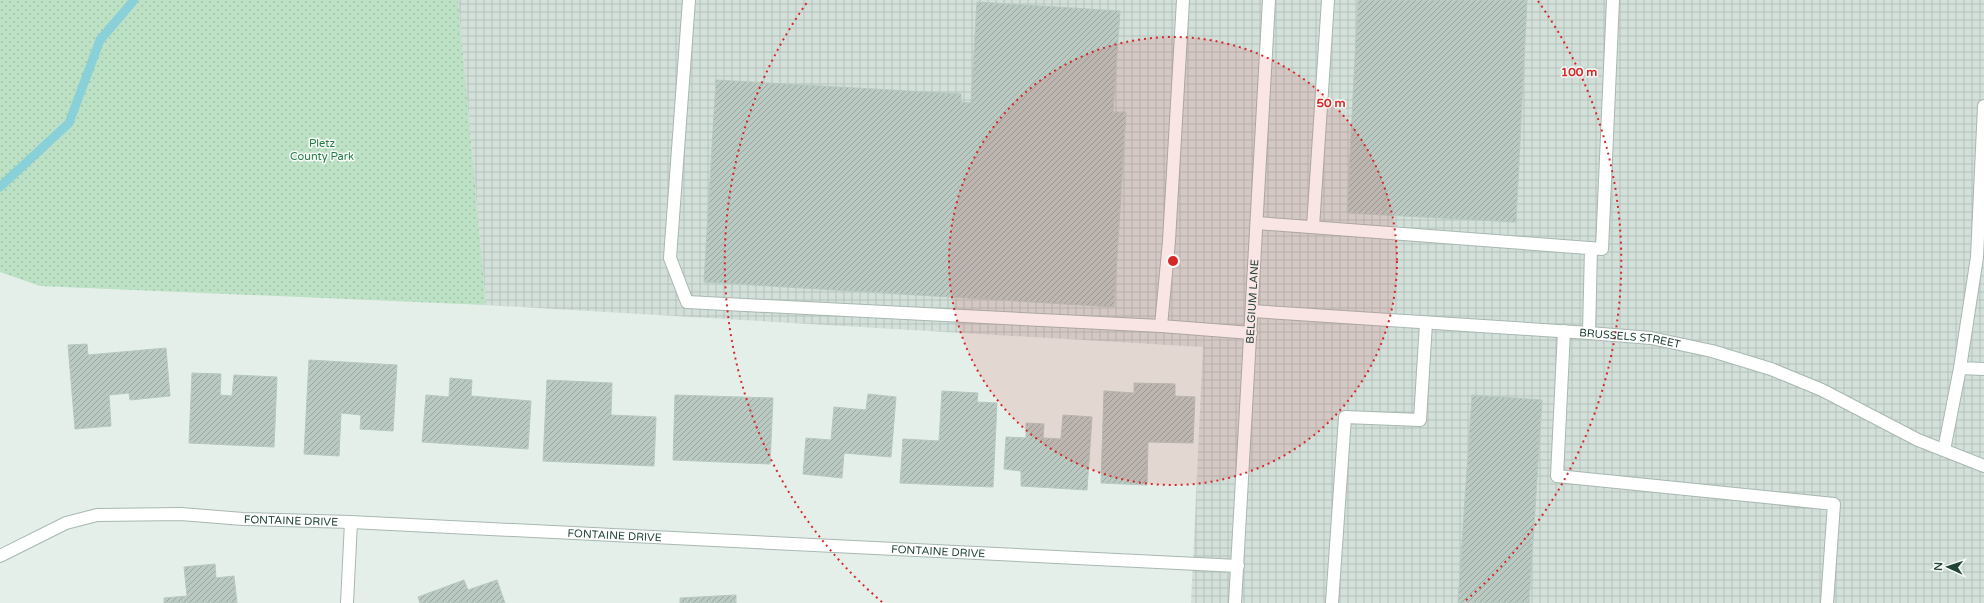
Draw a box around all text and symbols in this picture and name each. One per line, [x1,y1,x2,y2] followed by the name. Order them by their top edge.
[1561,65,1597,79] text: 100 m
[1316,96,1346,110] text: 50 m
[290,137,354,163] park label: Pletz County Park
[1166,254,1180,268] centre of rings
[1243,259,1261,344] street label: BELGIUM LANE
[1579,326,1682,351] street label: BRUSSELS STREET
[244,513,338,528] street label: FONTAINE DRIVE
[567,526,662,544] street label: FONTAINE DRIVE
[891,542,986,560] street label: FONTAINE DRIVE
[1928,547,1968,587] north arrow
[1932,562,1945,571] text: N

